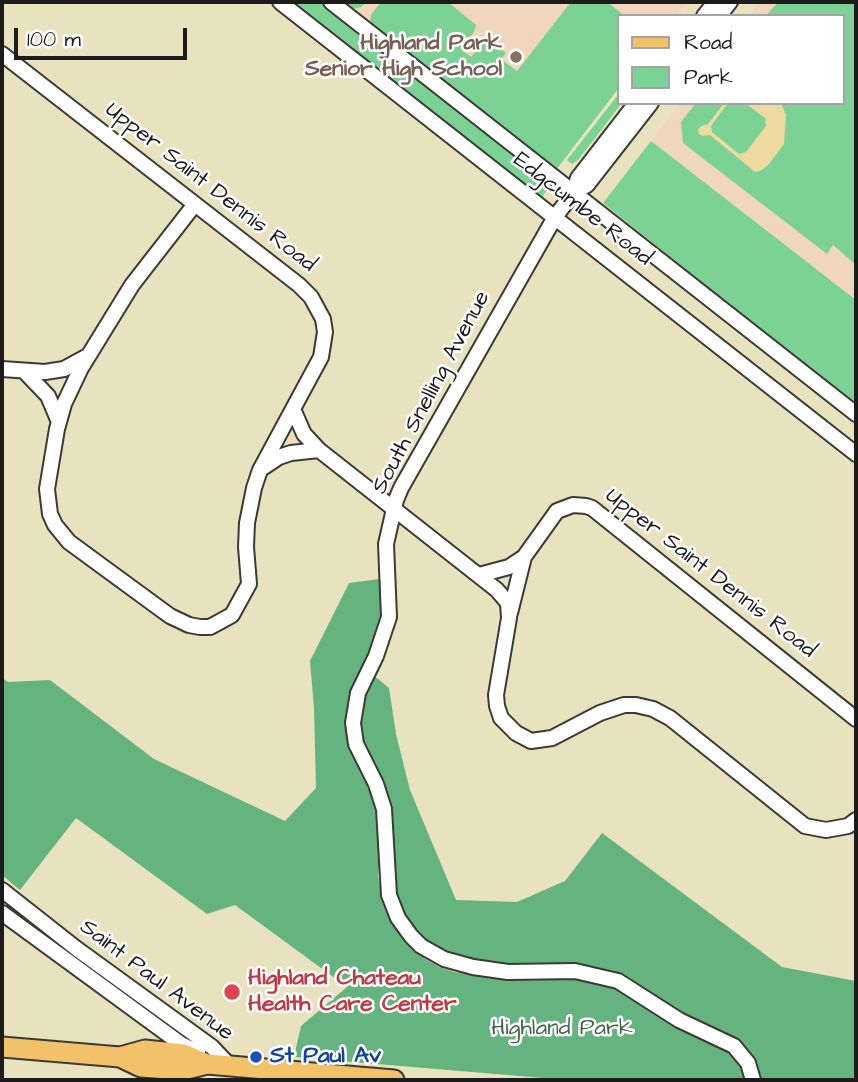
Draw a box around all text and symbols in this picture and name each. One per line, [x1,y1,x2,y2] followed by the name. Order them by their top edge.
[18,14,191,58] scale bar
[616,14,844,105] legend
[27,25,81,54] text: 100 m
[684,28,732,57] text: Road
[305,30,502,84] place label: Highland Park Senior High School
[508,49,524,65] marker: Highland Park Senior High School
[684,63,733,92] text: Park
[99,97,321,279] street label: Upper Saint Dennis Road
[507,147,657,273] street label: Edgcumbe Road
[367,287,497,499] street label: South Snelling Avenue
[599,483,821,665] street label: Upper Saint Dennis Road
[74,914,238,1048] street label: Saint Paul Avenue
[248,965,457,1019] place label: Highland Chateau Health Care Center
[222,982,242,1002] marker: Highland Chateau Health Care Center
[491,1015,633,1043] park label: Highland Park
[270,1043,381,1071] place label: St Paul Av
[248,1049,264,1065] marker: St Paul Av

